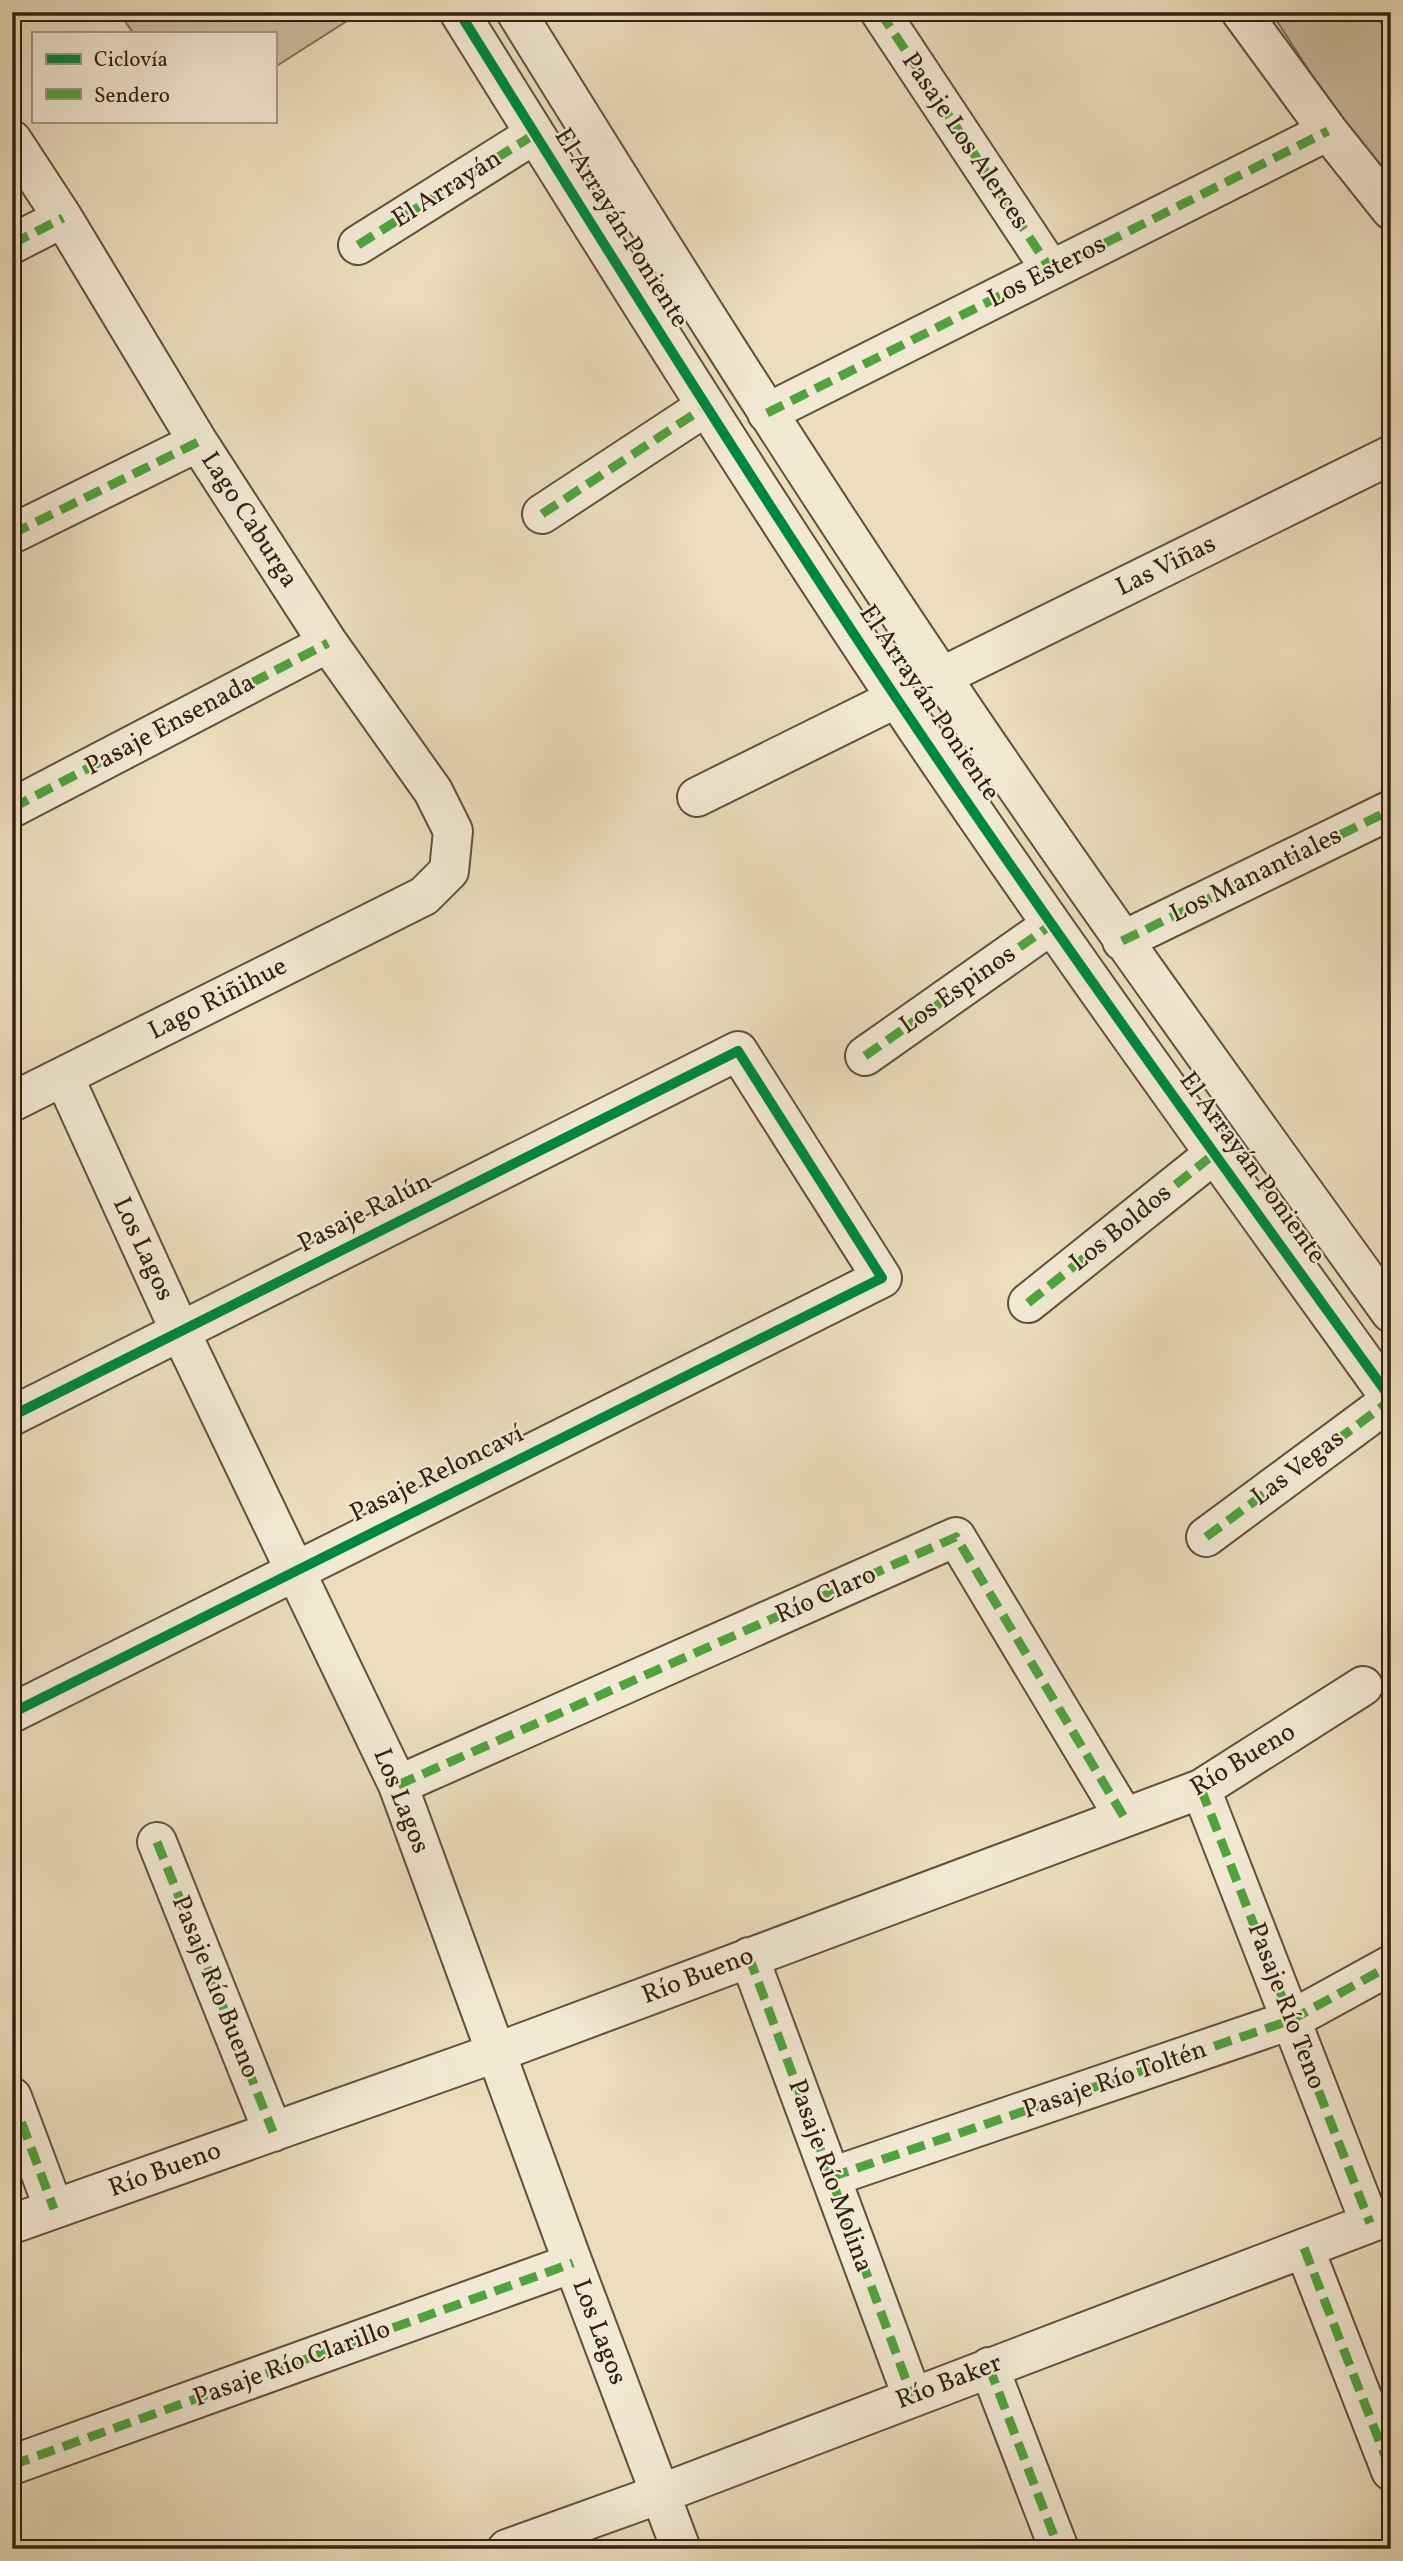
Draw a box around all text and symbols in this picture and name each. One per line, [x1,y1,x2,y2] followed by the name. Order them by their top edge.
[32,32,276,122] legend
[892,45,1038,237] street label: Pasaje Los Alerces
[94,46,168,75] text: Ciclovía
[94,82,170,111] text: Sendero
[545,121,697,335] street label: El Arrayán Poniente
[385,141,509,237] street label: El Arrayán
[982,227,1112,317] street label: Los Esteros
[191,445,307,595] street label: Lago Caburga
[1110,526,1222,606] street label: Las Viñas
[850,598,1008,808] street label: El Arrayán Poniente
[79,665,261,785] street label: Pasaje Ensenada
[1164,818,1348,932] street label: Los Manantiales
[893,937,1023,1043] street label: Los Espinos
[142,949,294,1049] street label: Lago Riñihue
[1170,1065,1334,1271] street label: El Arrayán Poniente
[292,1164,438,1262] street label: Pasaje Ralún
[1062,1176,1180,1280] street label: Los Boldos
[103,1191,183,1307] street label: Los Lagos
[344,1416,530,1532] street label: Pasaje Reloncaví
[1244,1421,1352,1515] street label: Las Vegas
[770,1557,882,1633] street label: Río Claro
[1184,1714,1302,1806] street label: Río Bueno
[364,1743,438,1859] street label: Los Lagos
[162,1890,268,2084] street label: Pasaje Río Bueno
[1238,1917,1334,2095] street label: Pasaje Río Teno
[637,1938,759,2014] street label: Río Bueno
[1018,2032,1212,2128] street label: Pasaje Río Toltén
[778,2074,882,2278] street label: Pasaje Río Molina
[104,2133,226,2207] street label: Río Bueno
[562,2274,636,2390] street label: Los Lagos
[188,2312,396,2416] street label: Pasaje Río Clarillo
[891,2345,1007,2419] street label: Río Baker

